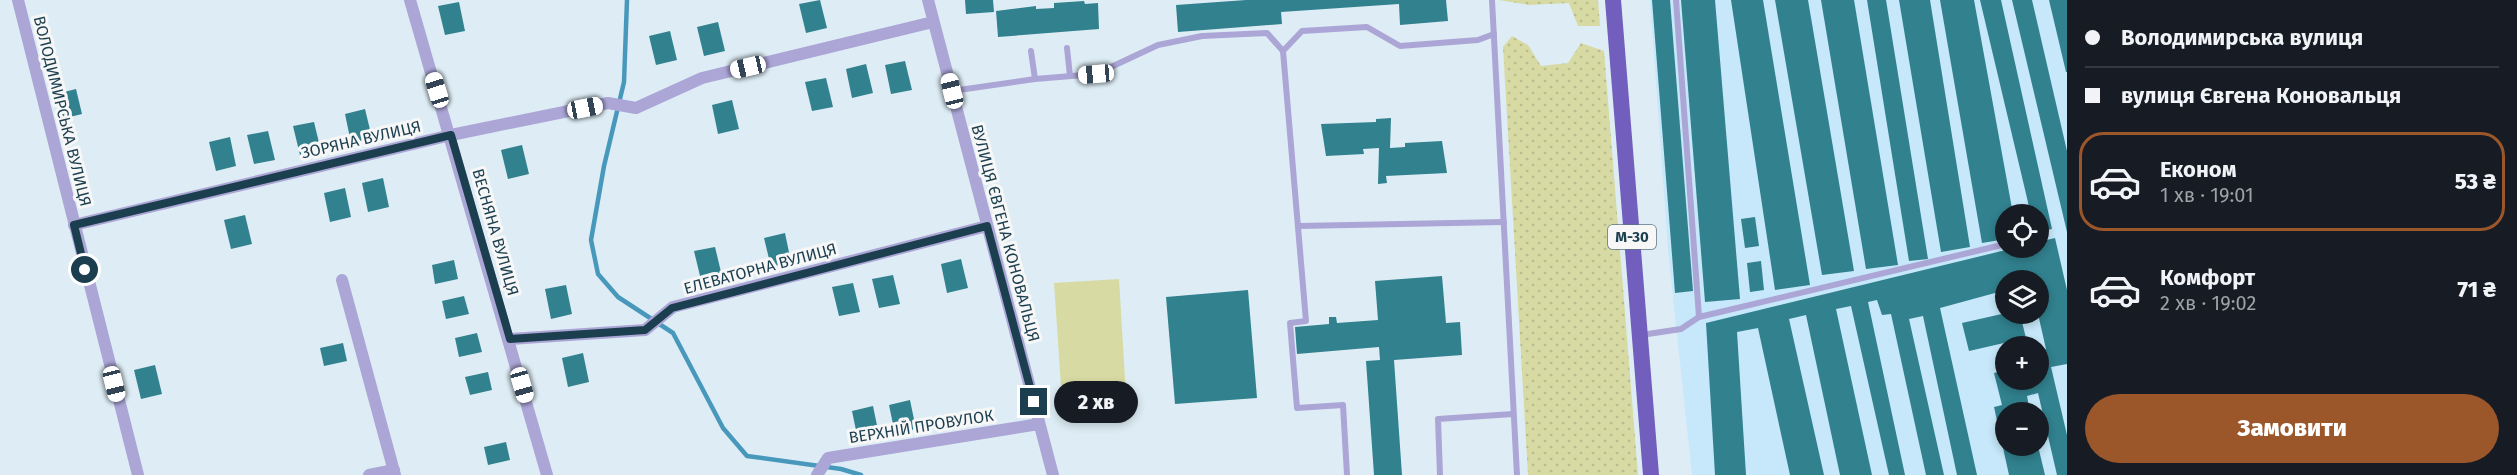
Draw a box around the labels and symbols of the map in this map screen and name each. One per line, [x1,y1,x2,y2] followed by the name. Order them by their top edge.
[30,14,95,208] street label: ВОЛОДИМИРСЬКА ВУЛИЦЯ
[728,54,768,80] car
[1077,63,1115,85] car
[423,70,451,110] car
[939,71,965,111] car
[566,96,604,120] car
[299,116,423,162] street label: ЗОРЯНА ВУЛИЦЯ
[967,122,1044,344] street label: ВУЛИЦЯ ЄВГЕНА КОНОВАЛЬЦЯ
[468,166,523,298] street label: ВЕСНЯНА ВУЛИЦЯ
[1608,225,1656,249] road number: М-30
[682,239,839,298] street label: ЕЛЕВАТОРНА ВУЛИЦЯ
[71,256,98,283] route start
[101,364,127,404] car
[508,365,536,405] car
[1055,381,1139,423] callout: 2 хв
[1020,388,1047,415] route end
[847,406,995,447] street label: ВЕРХНІЙ ПРОВУЛОК

